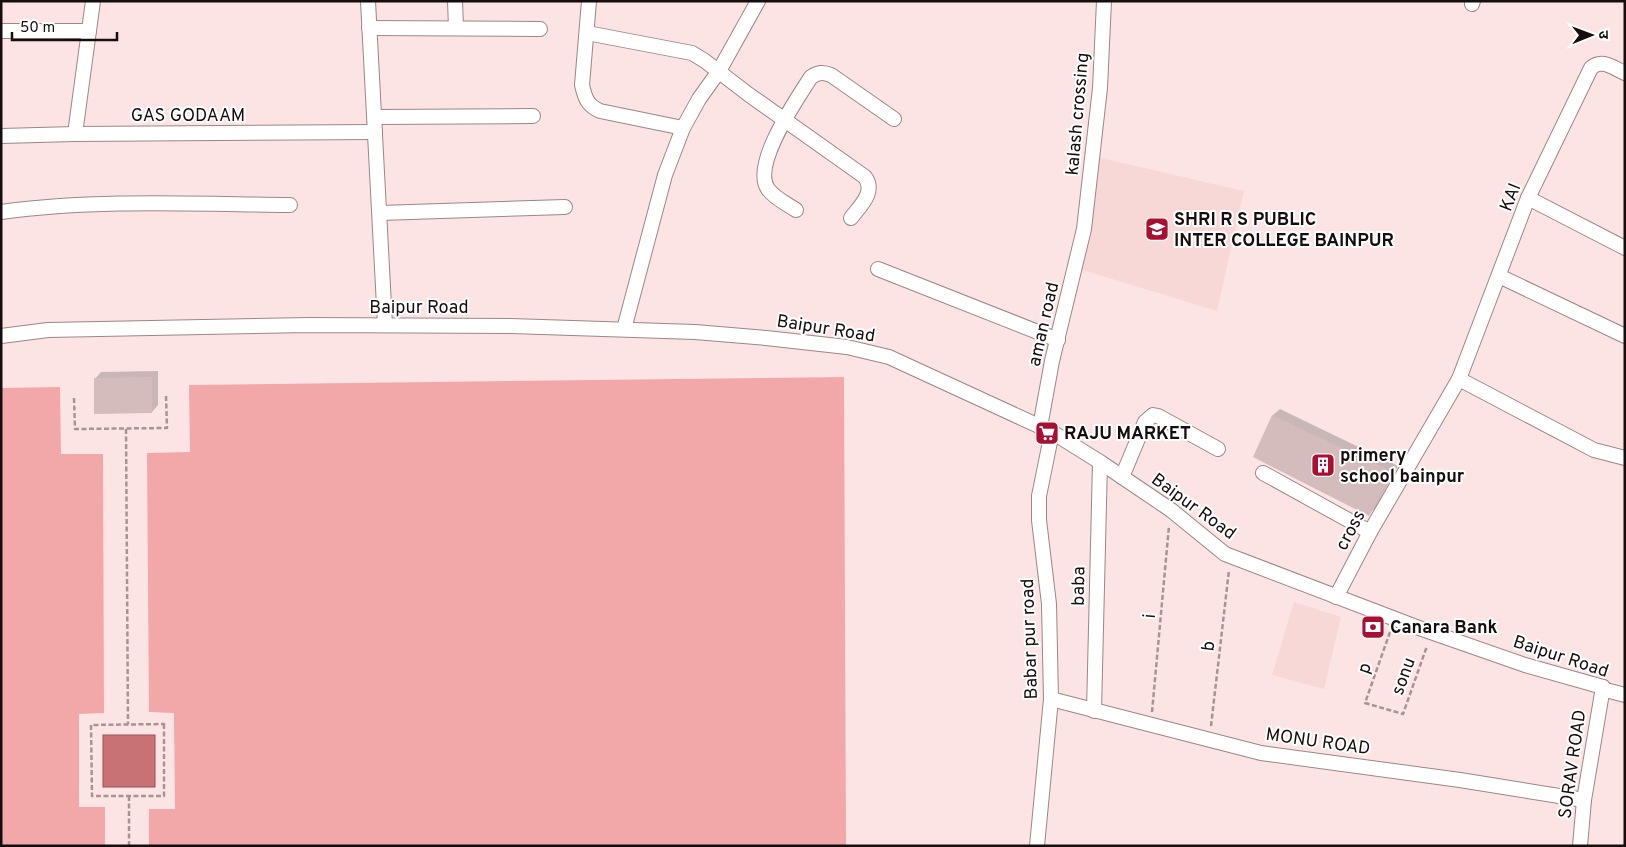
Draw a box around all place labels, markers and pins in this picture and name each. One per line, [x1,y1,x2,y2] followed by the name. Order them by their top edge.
[1174,209,1394,253] place label: SHRI R S PUBLIC INTER COLLEGE BAINPUR
[1144,216,1170,242] school or university icon: SHRI R S PUBLIC INTER COLLEGE BAINPUR
[1034,420,1060,446] supermarket icon: RAJU MARKET
[1064,423,1191,446] place label: RAJU MARKET
[1340,445,1465,489] place label: primery school bainpur
[1310,452,1336,478] building icon: primery school bainpur
[1360,614,1386,640] bank icon: Canara Bank
[1390,617,1498,640] place label: Canara Bank

